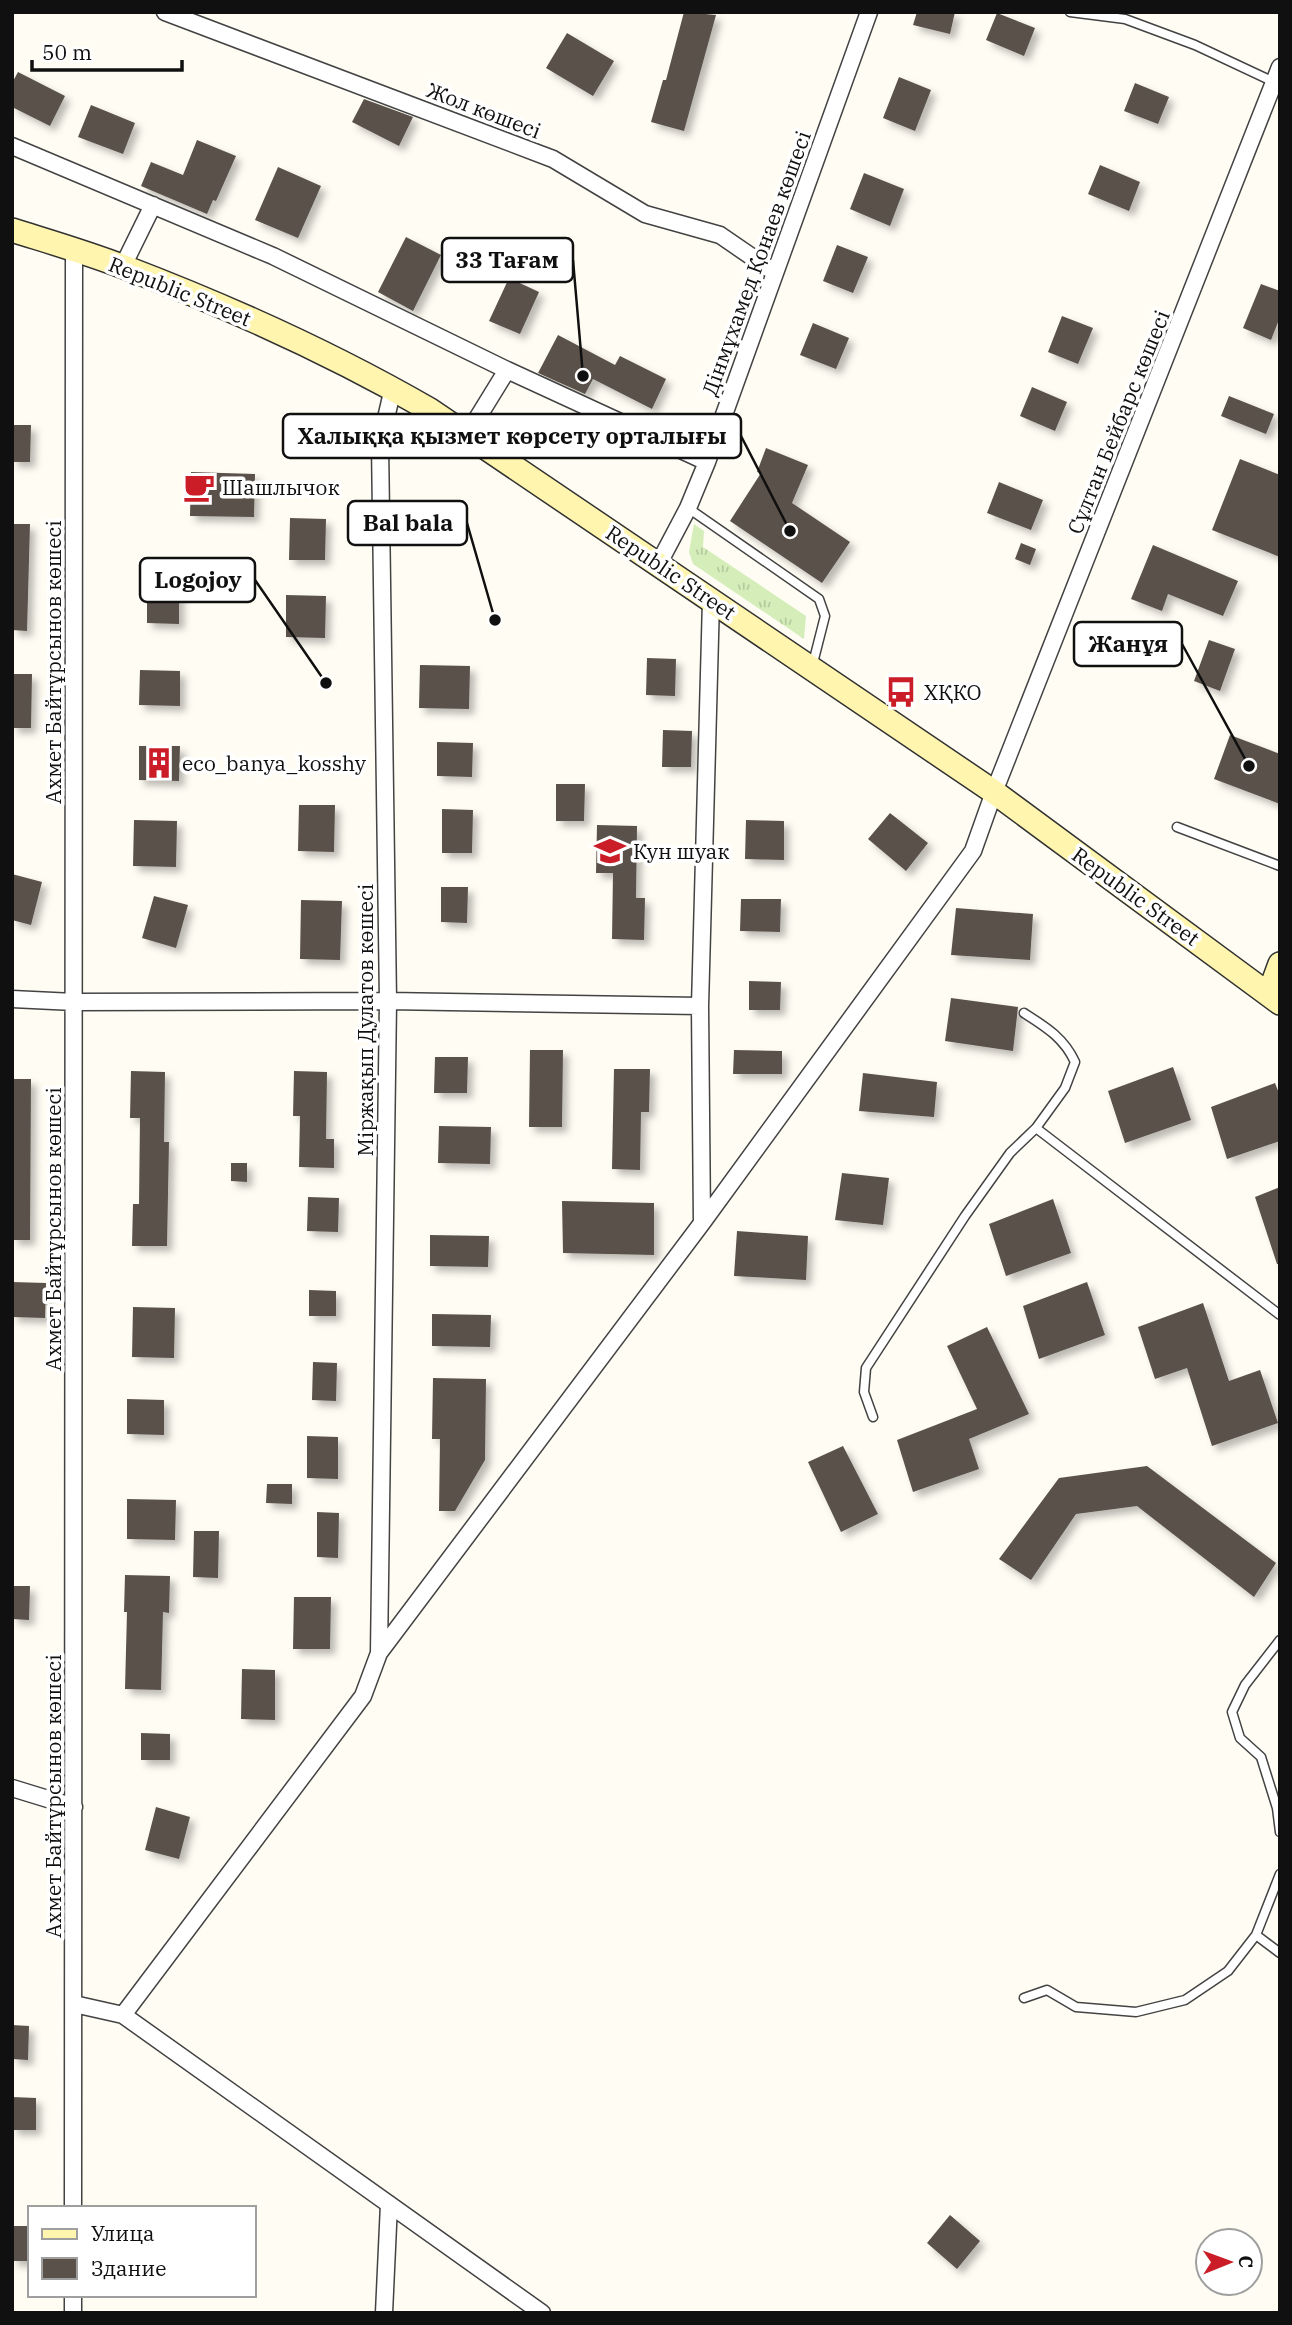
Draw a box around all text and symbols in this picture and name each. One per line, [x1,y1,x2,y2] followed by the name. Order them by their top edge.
[32,28,182,72] scale bar
[42,38,92,66] text: 50 m
[423,75,545,145] street label: Жол көшесі
[695,127,817,399] street label: Дінмұхамед Қонаев көшесі
[442,238,573,282] callout: 33 Тағам
[455,244,559,274] text: 33 Тағам
[105,250,255,332] street label: Republic Street
[1060,306,1176,538] street label: Сұлтан Бейбарс көшесі
[283,414,741,458] callout: Халыққа қызмет көрсету орталығы
[297,420,727,450] text: Халыққа қызмет көрсету орталығы
[182,470,216,504] cafe icon: Шашлычок
[222,473,340,501] place label: Шашлычок
[348,501,467,545] callout: Bal bala
[363,507,453,537] text: Bal bala
[601,518,741,626] street label: Republic Street
[39,520,67,804] street label: Ахмет Байтұрсынов көшесі
[140,558,255,602] callout: Logojoy
[154,564,242,594] text: Logojoy
[1074,622,1182,666] callout: Жанұя
[1088,628,1168,658] text: Жанұя
[884,675,918,709] bus stop icon: ХҚКО
[924,678,982,706] place label: ХҚКО
[142,746,176,780] building icon: eco_banya_kosshy
[182,749,367,777] place label: eco_banya_kosshy
[593,834,627,868] school or university icon: Кун шуак
[633,837,730,865] place label: Кун шуак
[1067,840,1205,952] street label: Republic Street
[351,884,379,1156] street label: Міржақып Дулатов көшесі
[39,1087,67,1371] street label: Ахмет Байтұрсынов көшесі
[39,1654,67,1938] street label: Ахмет Байтұрсынов көшесі
[28,2206,256,2297] legend
[91,2219,155,2247] text: Улица
[1194,2227,1264,2297] north arrow
[91,2254,166,2282] text: Здание
[1234,2255,1258,2268] text: С

